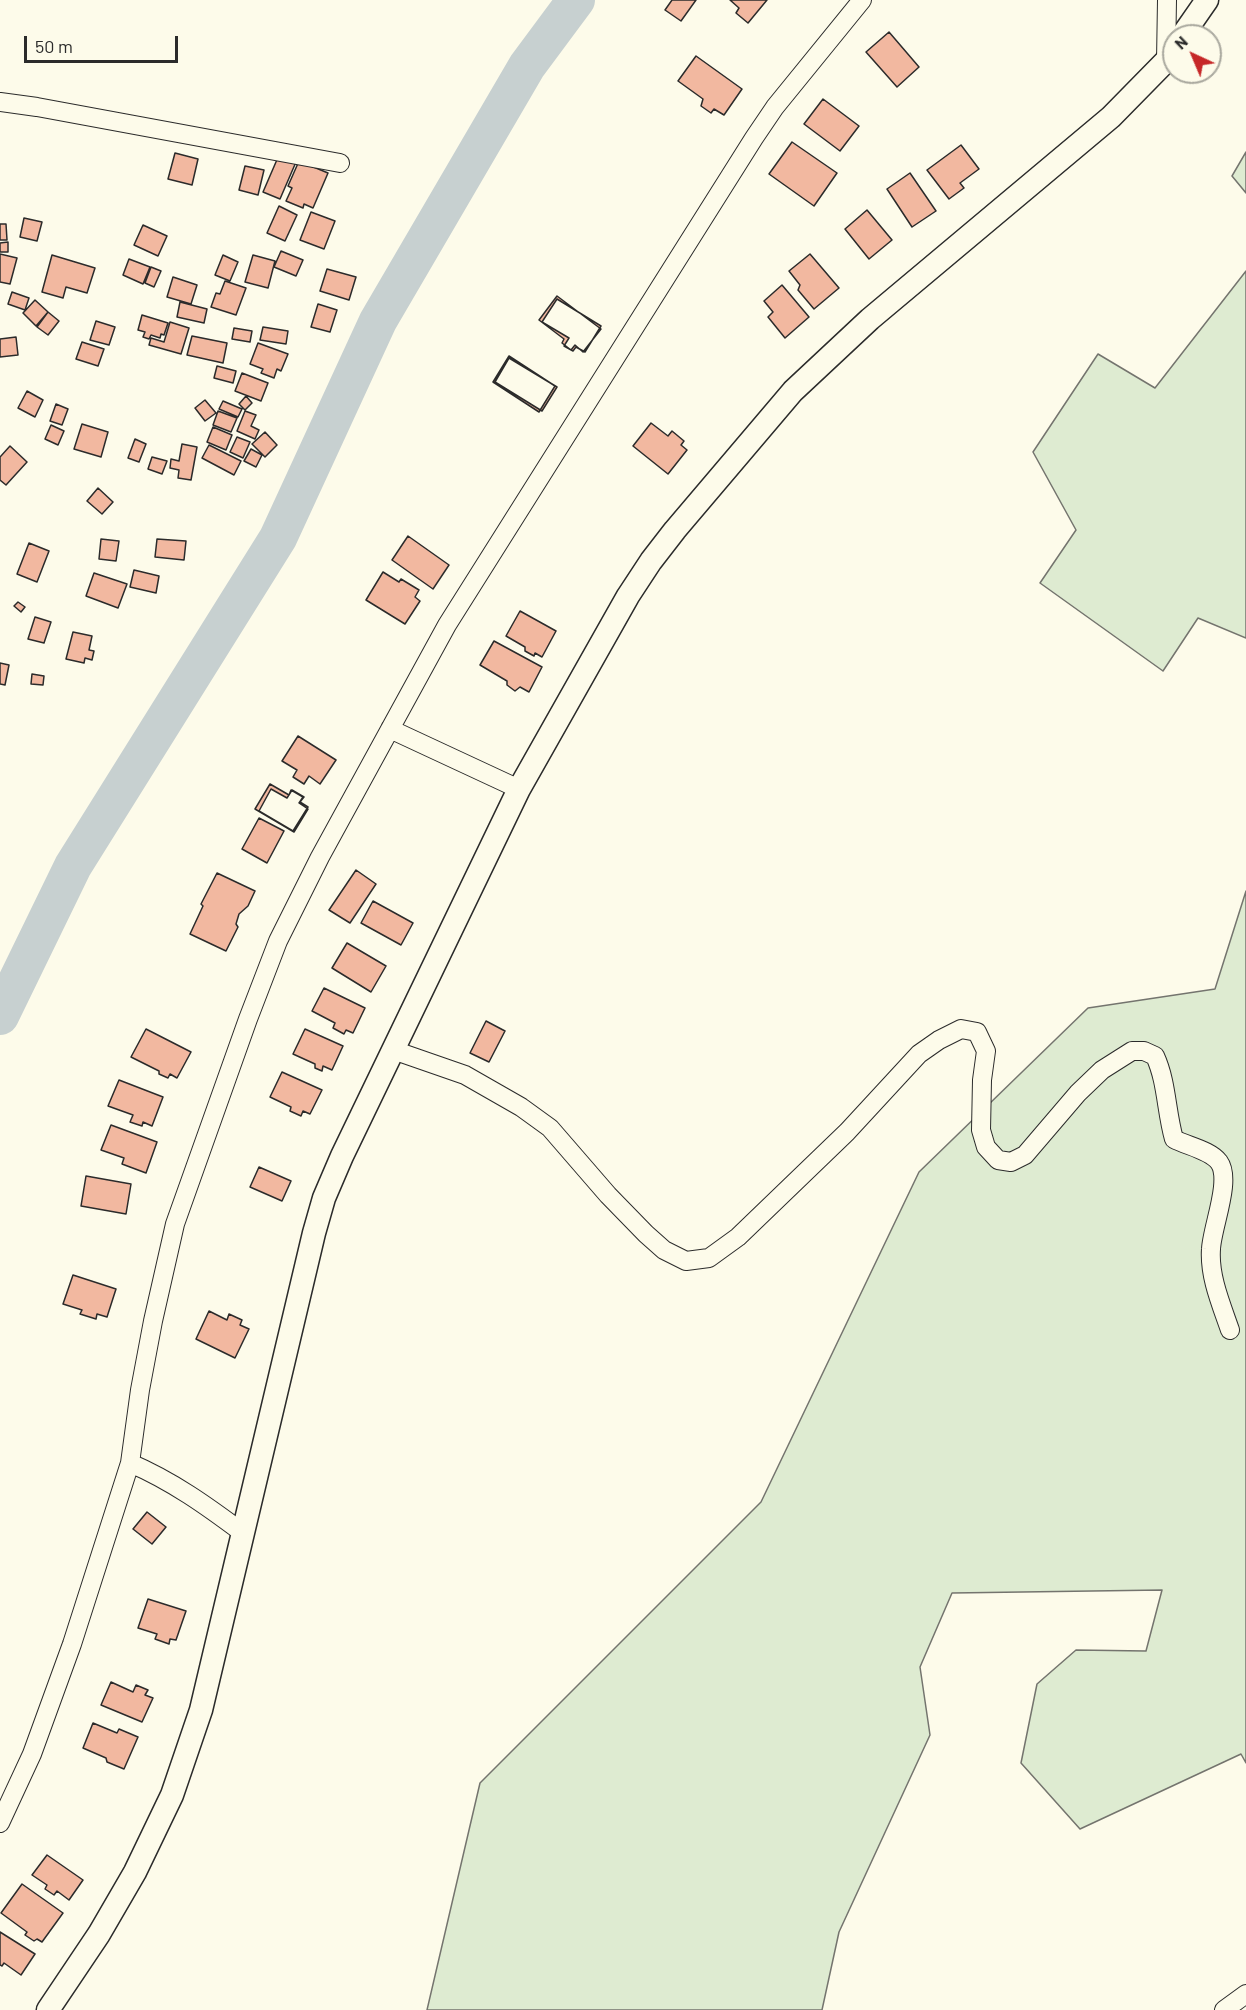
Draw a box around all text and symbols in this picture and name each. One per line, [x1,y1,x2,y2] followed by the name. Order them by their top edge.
[27,24,182,62] scale bar
[1162,24,1222,84] north arrow
[1170,32,1191,53] text: N
[35,35,73,57] text: 50 m

